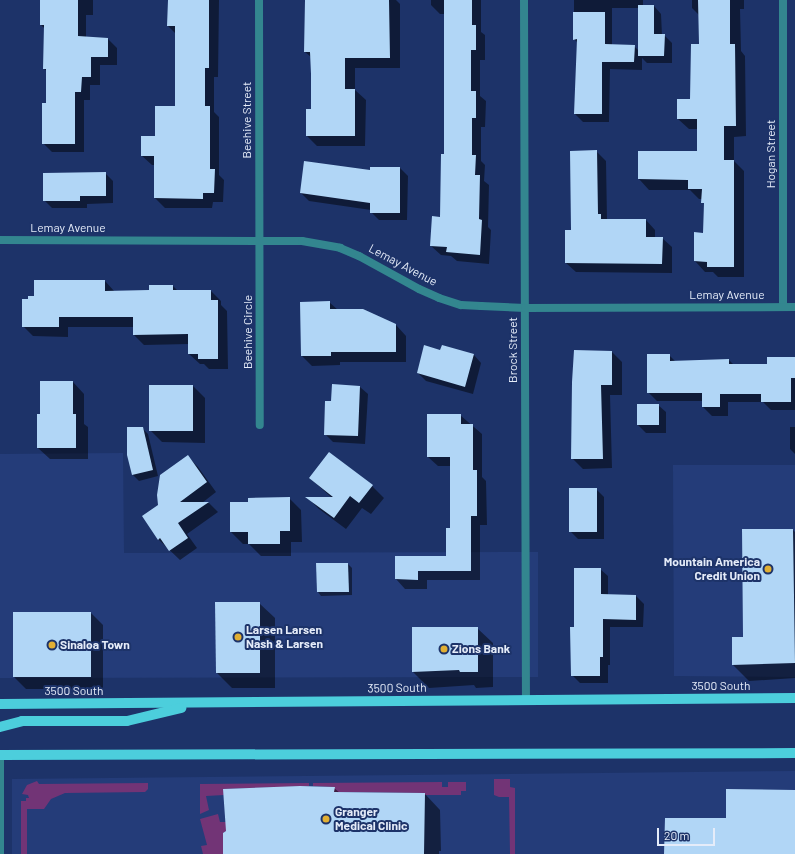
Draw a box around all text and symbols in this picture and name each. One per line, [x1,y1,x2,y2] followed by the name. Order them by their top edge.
[240,82,254,158] street label: Beehive Street
[764,120,778,188] street label: Hogan Street
[30,221,106,235] street label: Lemay Avenue
[366,241,440,289] street label: Lemay Avenue
[689,288,765,302] street label: Lemay Avenue
[241,295,255,369] street label: Beehive Circle
[506,317,520,383] street label: Brock Street
[664,555,760,583] place label: Mountain America Credit Union
[763,564,773,574] marker: Mountain America Credit Union
[246,623,323,651] place label: Larsen Larsen Nash & Larsen
[233,632,243,642] marker: Larsen Larsen Nash & Larsen
[60,638,130,652] place label: Sinaloa Town
[47,640,57,650] marker: Sinaloa Town
[452,642,510,656] place label: Zions Bank
[439,644,449,654] marker: Zions Bank
[691,679,751,693] street label: 3500 South
[367,680,427,696] street label: 3500 South
[44,684,104,698] street label: 3500 South
[335,805,407,833] place label: Granger Medical Clinic
[320,813,332,825] marker: Granger Medical Clinic
[659,820,717,846] scale bar
[664,828,690,842] text: 20 m

